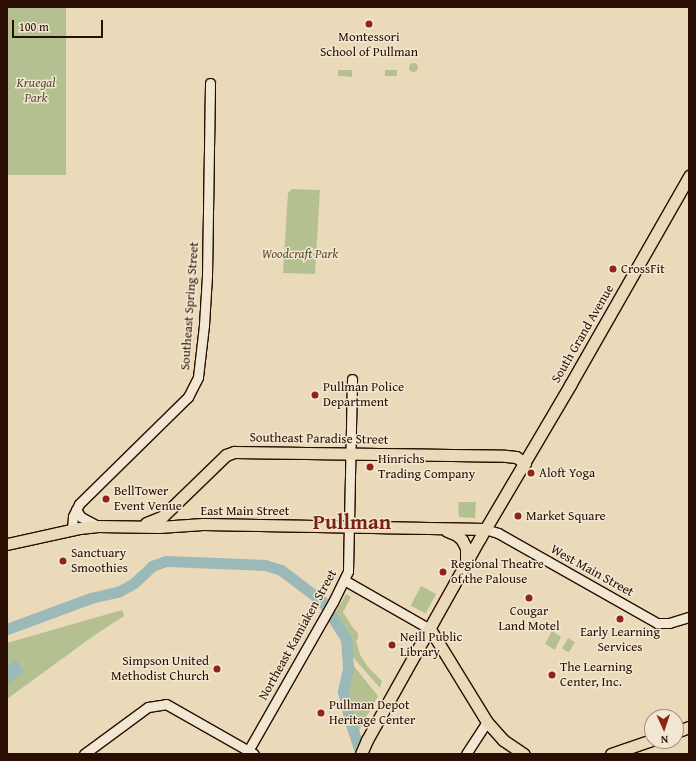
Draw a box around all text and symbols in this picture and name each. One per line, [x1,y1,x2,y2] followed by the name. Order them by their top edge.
[14,12,105,38] scale bar
[19,18,49,35] text: 100 m
[364,19,374,29] marker: Montessori School of Pullman
[320,30,418,61] place label: Montessori School of Pullman
[16,76,56,107] park label: Kruegal Park
[178,241,202,371] street label: Southeast Spring Street
[262,246,338,262] park label: Woodcraft Park
[621,261,665,277] place label: CrossFit
[608,264,618,274] marker: CrossFit
[549,282,617,386] street label: South Grand Avenue
[323,380,404,411] place label: Pullman Police Department
[310,390,320,400] marker: Pullman Police Department
[249,430,389,448] street label: Southeast Paradise Street
[378,452,475,483] place label: Hinrichs Trading Company
[365,462,375,472] marker: Hinrichs Trading Company
[539,465,595,481] place label: Aloft Yoga
[526,468,536,478] marker: Aloft Yoga
[114,484,182,515] place label: BellTower Event Venue
[101,494,111,504] marker: BellTower Event Venue
[201,503,289,519] street label: East Main Street
[526,508,606,524] place label: Market Square
[313,509,391,535] district label: Pullman
[513,511,523,521] marker: Market Square
[548,542,636,600] street label: West Main Street
[71,546,128,577] place label: Sanctuary Smoothies
[58,556,68,566] marker: Sanctuary Smoothies
[451,557,544,588] place label: Regional Theatre of the Palouse
[256,567,340,703] street label: Northeast Kamiaken Street
[438,567,448,577] marker: Regional Theatre of the Palouse
[524,593,534,603] marker: Cougar Land Motel
[498,604,560,635] place label: Cougar Land Motel
[615,614,625,624] marker: Early Learning Services
[580,625,660,656] place label: Early Learning Services
[400,630,462,661] place label: Neill Public Library
[387,640,397,650] marker: Neill Public Library
[111,654,209,685] place label: Simpson United Methodist Church
[560,660,632,691] place label: The Learning Center, Inc.
[212,664,222,674] marker: Simpson United Methodist Church
[547,670,557,680] marker: The Learning Center, Inc.
[329,698,415,729] place label: Pullman Depot Heritage Center
[316,708,326,718] marker: Pullman Depot Heritage Center
[644,709,684,749] north arrow
[660,732,669,748] text: N

